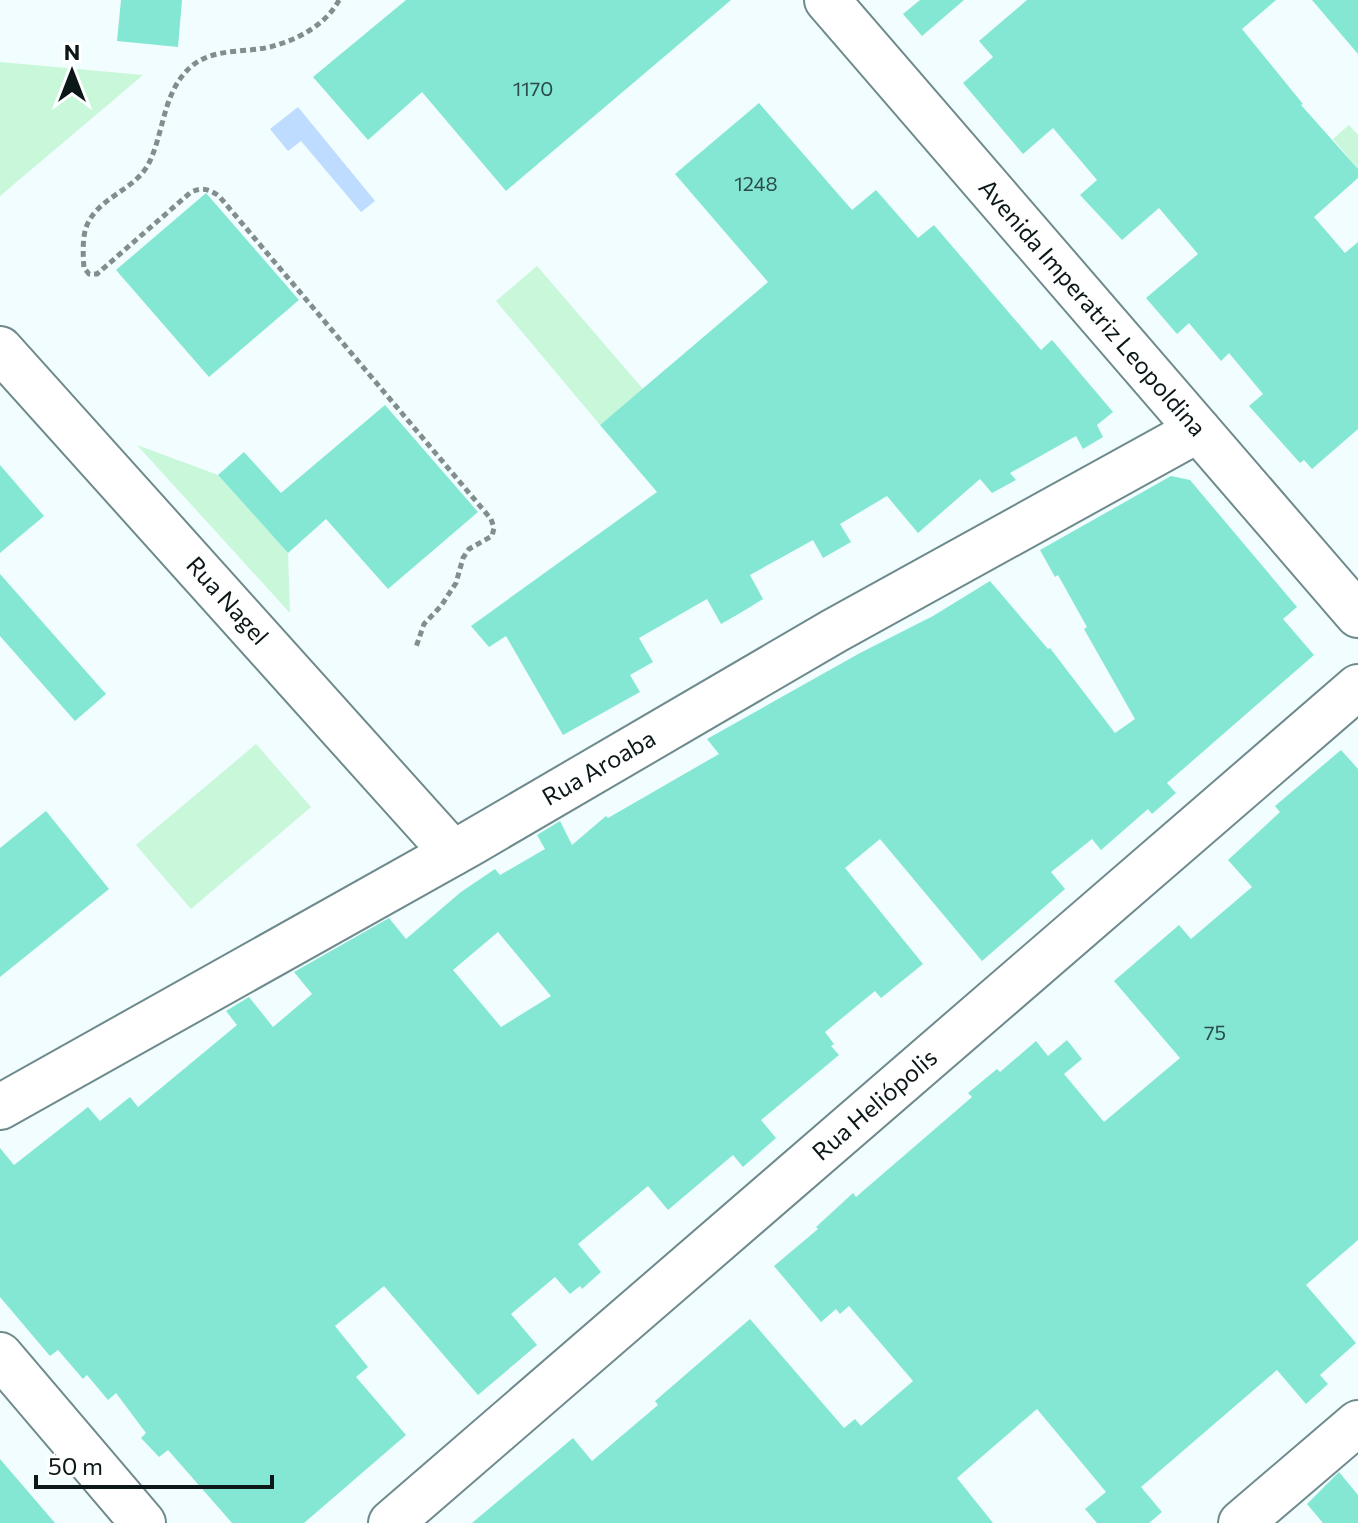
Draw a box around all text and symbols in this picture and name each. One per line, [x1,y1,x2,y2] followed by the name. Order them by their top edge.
[32,32,112,112] north arrow
[64,38,80,65] text: N
[513,76,553,100] house number: 1170
[734,171,778,195] house number: 1248
[973,172,1213,442] street label: Avenida Imperatriz Leopoldina
[181,550,275,650] street label: Rua Nagel
[536,723,660,811] street label: Rua Aroaba
[1204,1020,1226,1044] house number: 75
[806,1042,942,1166] street label: Rua Heliópolis
[36,1439,272,1489] scale bar
[48,1451,103,1480] text: 50 m

